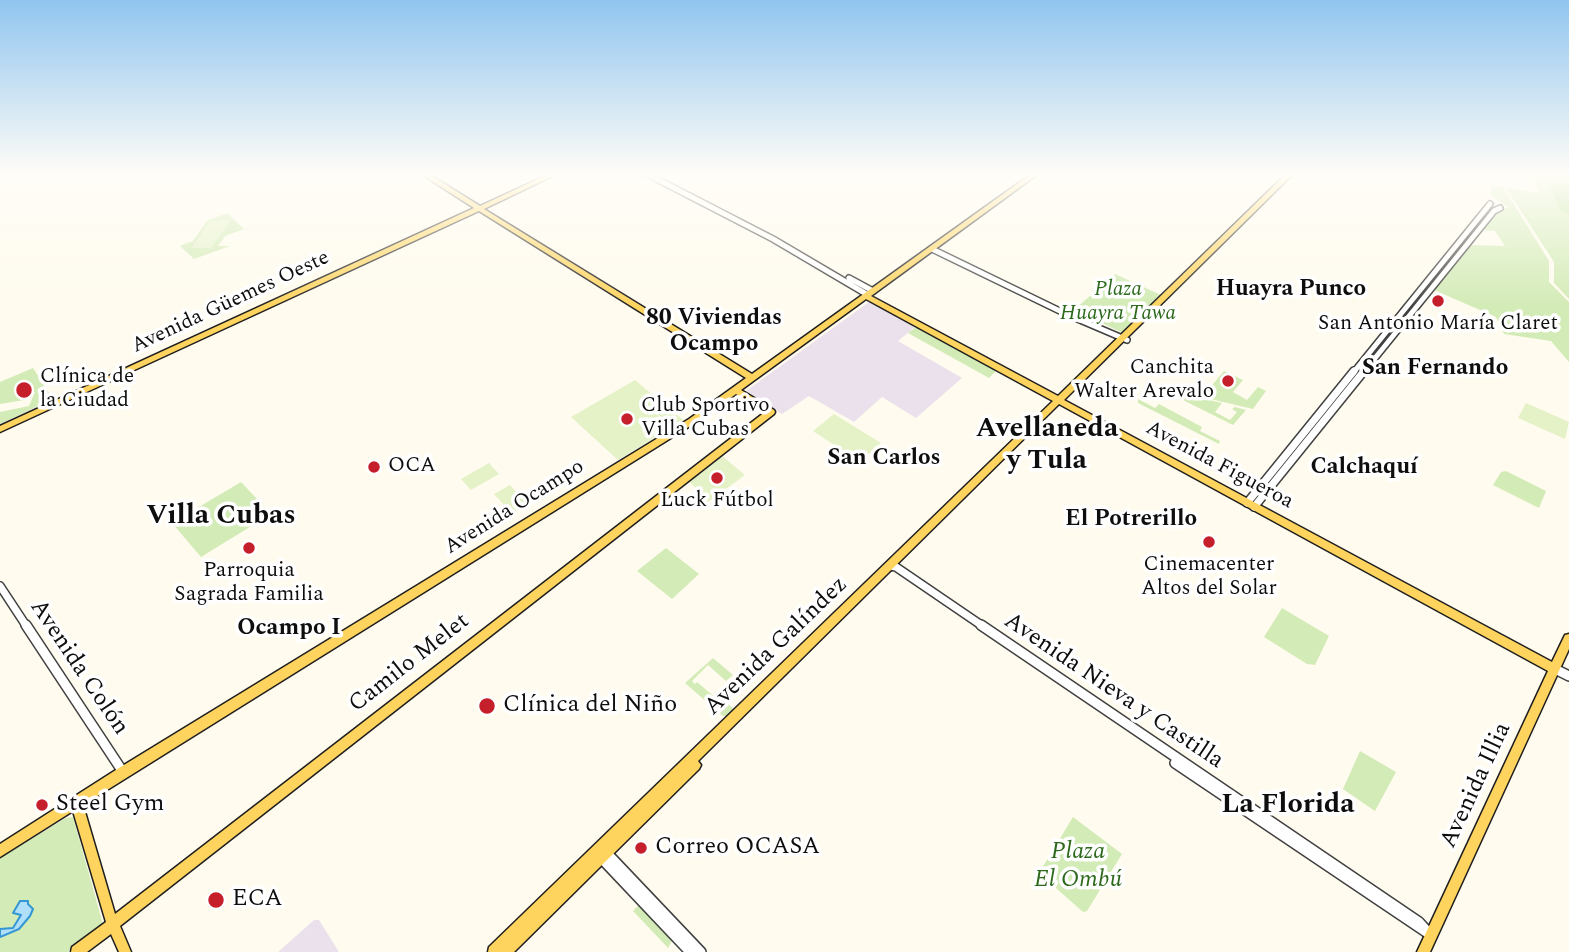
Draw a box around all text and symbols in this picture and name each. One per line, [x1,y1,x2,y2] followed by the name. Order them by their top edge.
[128,246,334,360] street label: Avenida Güemes Oeste
[1216,276,1366,304] district label: Huayra Punco
[1060,278,1176,328] park label: Plaza Huayra Tawa
[1430,293,1446,309] marker: San Antonio María Claret
[646,305,782,359] district label: 80 Viviendas Ocampo
[1318,312,1558,338] place label: San Antonio María Claret
[1362,355,1508,383] district label: San Fernando
[1074,356,1214,406] place label: Canchita Walter Arevalo
[40,365,134,415] place label: Clínica de la Ciudad
[1220,373,1236,389] marker: Canchita Walter Arevalo
[14,380,34,400] marker: Clínica de la Ciudad
[641,394,769,444] place label: Club Sportivo Villa Cubas
[619,411,635,427] marker: Club Sportivo Villa Cubas
[976,414,1118,480] district label: Avellaneda y Tula
[1141,416,1297,516] street label: Avenida Figueroa
[827,445,941,473] district label: San Carlos
[388,454,436,480] place label: OCA
[1310,454,1418,482] district label: Calchaquí
[441,455,589,561] street label: Avenida Ocampo
[366,459,382,475] marker: OCA
[709,470,725,486] marker: Luck Fútbol
[660,489,774,515] place label: Luck Fútbol
[146,501,296,535] district label: Villa Cubas
[1065,506,1197,534] district label: El Potrerillo
[1201,534,1217,550] marker: Cinemacenter Altos del Solar
[241,540,257,556] marker: Parroquia Sagrada Familia
[1141,553,1277,603] place label: Cinemacenter Altos del Solar
[174,559,324,609] place label: Parroquia Sagrada Familia
[699,571,855,723] street label: Avenida Galíndez
[22,595,134,741] street label: Avenida Colón
[344,608,476,720] street label: Camilo Melet
[998,608,1228,776] street label: Avenida Nieva y Castilla
[237,615,341,643] district label: Ocampo I
[503,692,677,720] place label: Clínica del Niño
[477,696,497,716] marker: Clínica del Niño
[1435,719,1519,853] street label: Avenida Illia
[1221,790,1355,824] district label: La Florida
[56,791,164,819] place label: Steel Gym
[34,797,50,813] marker: Steel Gym
[655,834,820,862] place label: Correo OCASA
[1034,839,1122,895] park label: Plaza El Ombú
[633,840,649,856] marker: Correo OCASA
[232,886,283,914] place label: ECA
[206,890,226,910] marker: ECA

